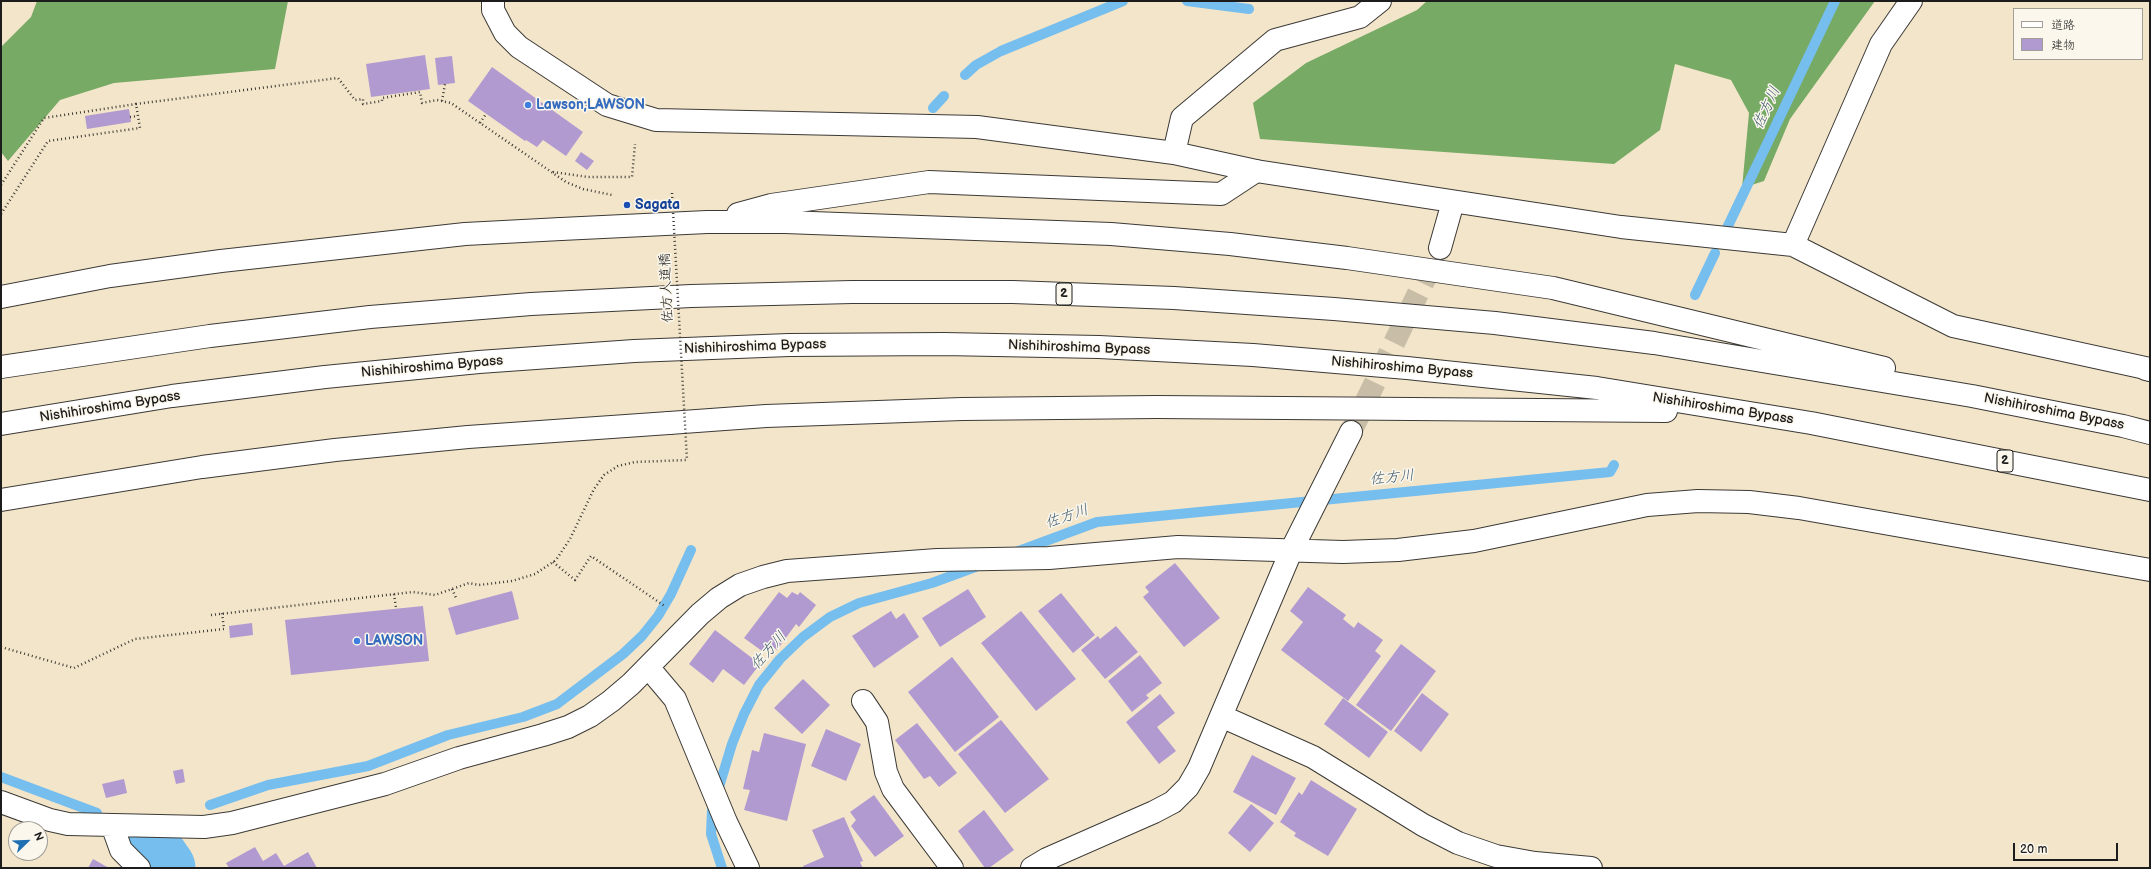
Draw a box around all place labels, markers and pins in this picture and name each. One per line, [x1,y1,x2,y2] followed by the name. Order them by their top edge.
[536,97,645,113] place label: Lawson;LAWSON
[523,100,533,110] marker: Lawson;LAWSON
[635,197,680,213] place label: Sagata
[622,200,632,210] marker: Sagata
[365,633,423,649] place label: LAWSON
[352,636,362,646] marker: LAWSON

